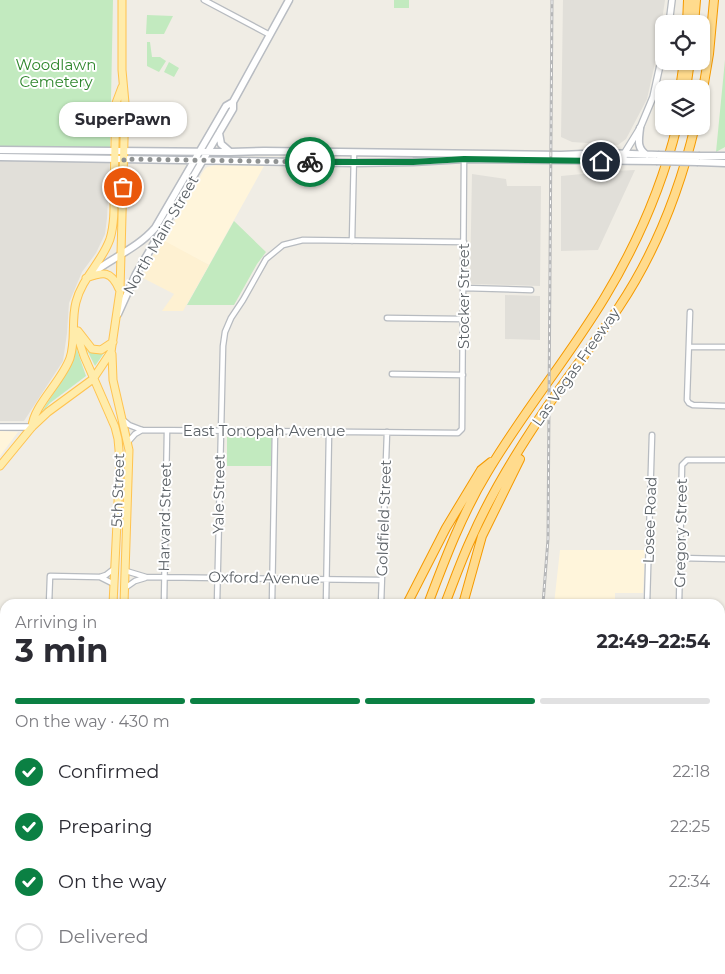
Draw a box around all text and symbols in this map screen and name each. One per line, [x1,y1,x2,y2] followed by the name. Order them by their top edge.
[655,15,710,135] map controls
[655,15,710,70] button: locate
[16,55,96,91] park label: Woodlawn Cemetery
[655,80,710,135] button: layers
[59,102,187,137] callout: SuperPawn
[75,110,171,129] text: SuperPawn
[285,137,335,187] courier
[580,140,622,182] pin
[587,147,615,175] icon: home
[296,148,324,176] icon: bike
[102,166,144,208] pin
[119,172,202,298] street label: North Main Street
[109,173,137,201] icon: bag
[454,243,473,349] street label: Stocker Street
[527,303,624,430] street label: Las Vegas Freeway
[183,421,345,440] street label: East Tonopah Avenue
[107,453,128,527] street label: 5th Street
[208,454,229,534] street label: Yale Street
[372,459,395,577] street label: Goldfield Street
[154,462,175,572] street label: Harvard Street
[638,476,661,564] street label: Losee Road
[670,478,691,588] street label: Gregory Street
[208,567,320,588] street label: Oxford Avenue
[15,613,97,632] text: Arriving in
[596,630,710,653] text: 22:49–22:54
[15,631,108,670] text: 3 min
[15,712,170,731] text: On the way · 430 m
[15,758,43,786] icon: check
[58,760,159,783] text: Confirmed
[672,762,710,781] text: 22:18
[15,813,43,841] icon: check
[58,815,153,838] text: Preparing
[670,817,710,836] text: 22:25
[15,868,43,896] icon: check
[58,870,166,893] text: On the way
[669,872,710,891] text: 22:34
[58,925,149,948] text: Delivered

